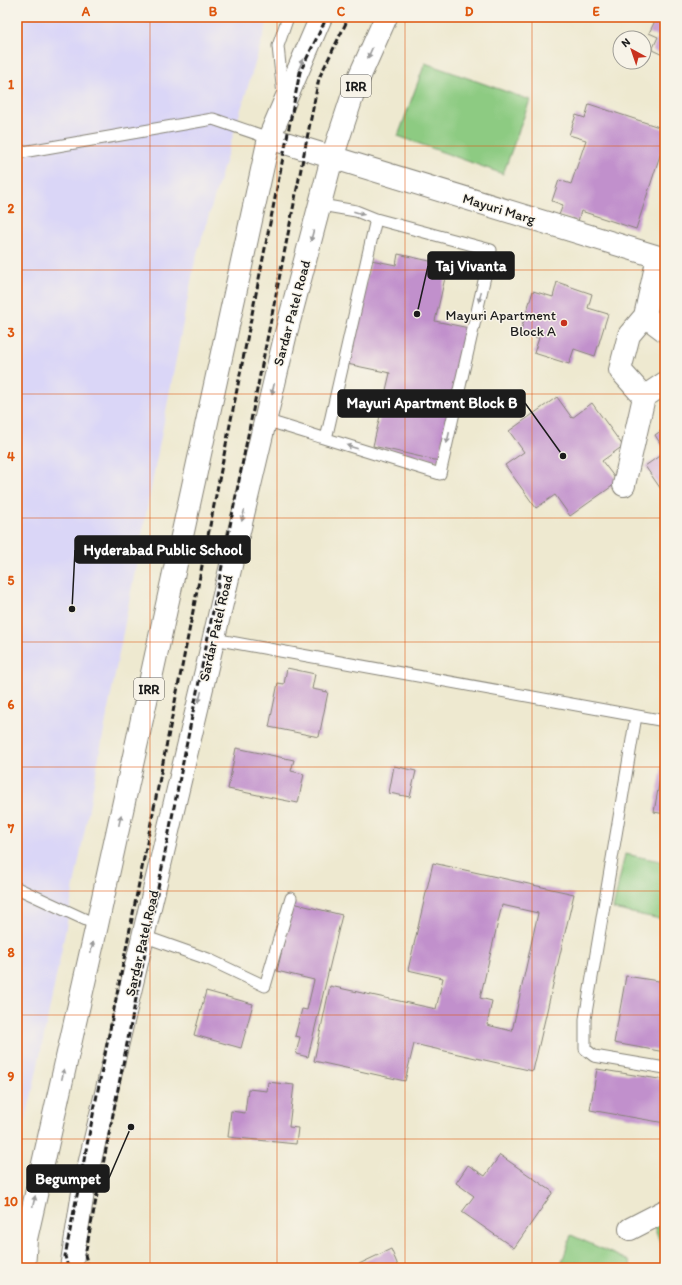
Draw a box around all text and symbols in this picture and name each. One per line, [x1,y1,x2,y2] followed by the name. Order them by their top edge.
[81,4,91,19] text: A
[209,4,218,19] text: B
[337,4,346,19] text: C
[465,4,474,19] text: D
[592,4,600,19] text: E
[612,30,652,70] north arrow
[619,35,633,50] text: N
[367,47,373,58] one-way arrow
[298,59,304,70] one-way arrow
[341,75,371,97] road number: IRR
[8,77,14,92] text: 1
[460,190,538,228] street label: Mayuri Marg
[8,201,15,216] text: 2
[353,210,365,216] one-way arrow
[309,231,315,243] one-way arrow
[428,252,514,279] callout: Taj Vivanta
[434,257,507,276] text: Taj Vivanta
[270,258,314,368] street label: Sardar Patel Road
[477,291,483,304] one-way arrow
[446,307,556,340] place label: Mayuri Apartment Block A
[559,318,569,328] marker: Mayuri Apartment Block A
[7,325,15,340] text: 3
[269,383,275,396] one-way arrow
[338,390,525,417] callout: Mayuri Apartment Block B
[347,394,518,413] text: Mayuri Apartment Block B
[445,432,451,444] one-way arrow
[345,444,357,450] one-way arrow
[7,449,15,464] text: 4
[239,510,245,522] one-way arrow
[75,536,250,563] callout: Hyderabad Public School
[84,541,243,560] text: Hyderabad Public School
[8,573,15,588] text: 5
[195,573,237,683] street label: Sardar Patel Road
[134,678,164,700] road number: IRR
[196,691,202,703] one-way arrow
[8,697,15,712] text: 6
[117,814,123,827] one-way arrow
[7,821,15,836] text: 7
[121,888,163,998] street label: Sardar Patel Road
[89,941,95,954] one-way arrow
[7,945,15,960] text: 8
[61,1068,67,1080] one-way arrow
[8,1069,15,1084] text: 9
[27,1165,109,1192] callout: Begumpet
[35,1170,101,1189] text: Begumpet
[4,1194,18,1209] text: 10
[32,1195,38,1207] one-way arrow

